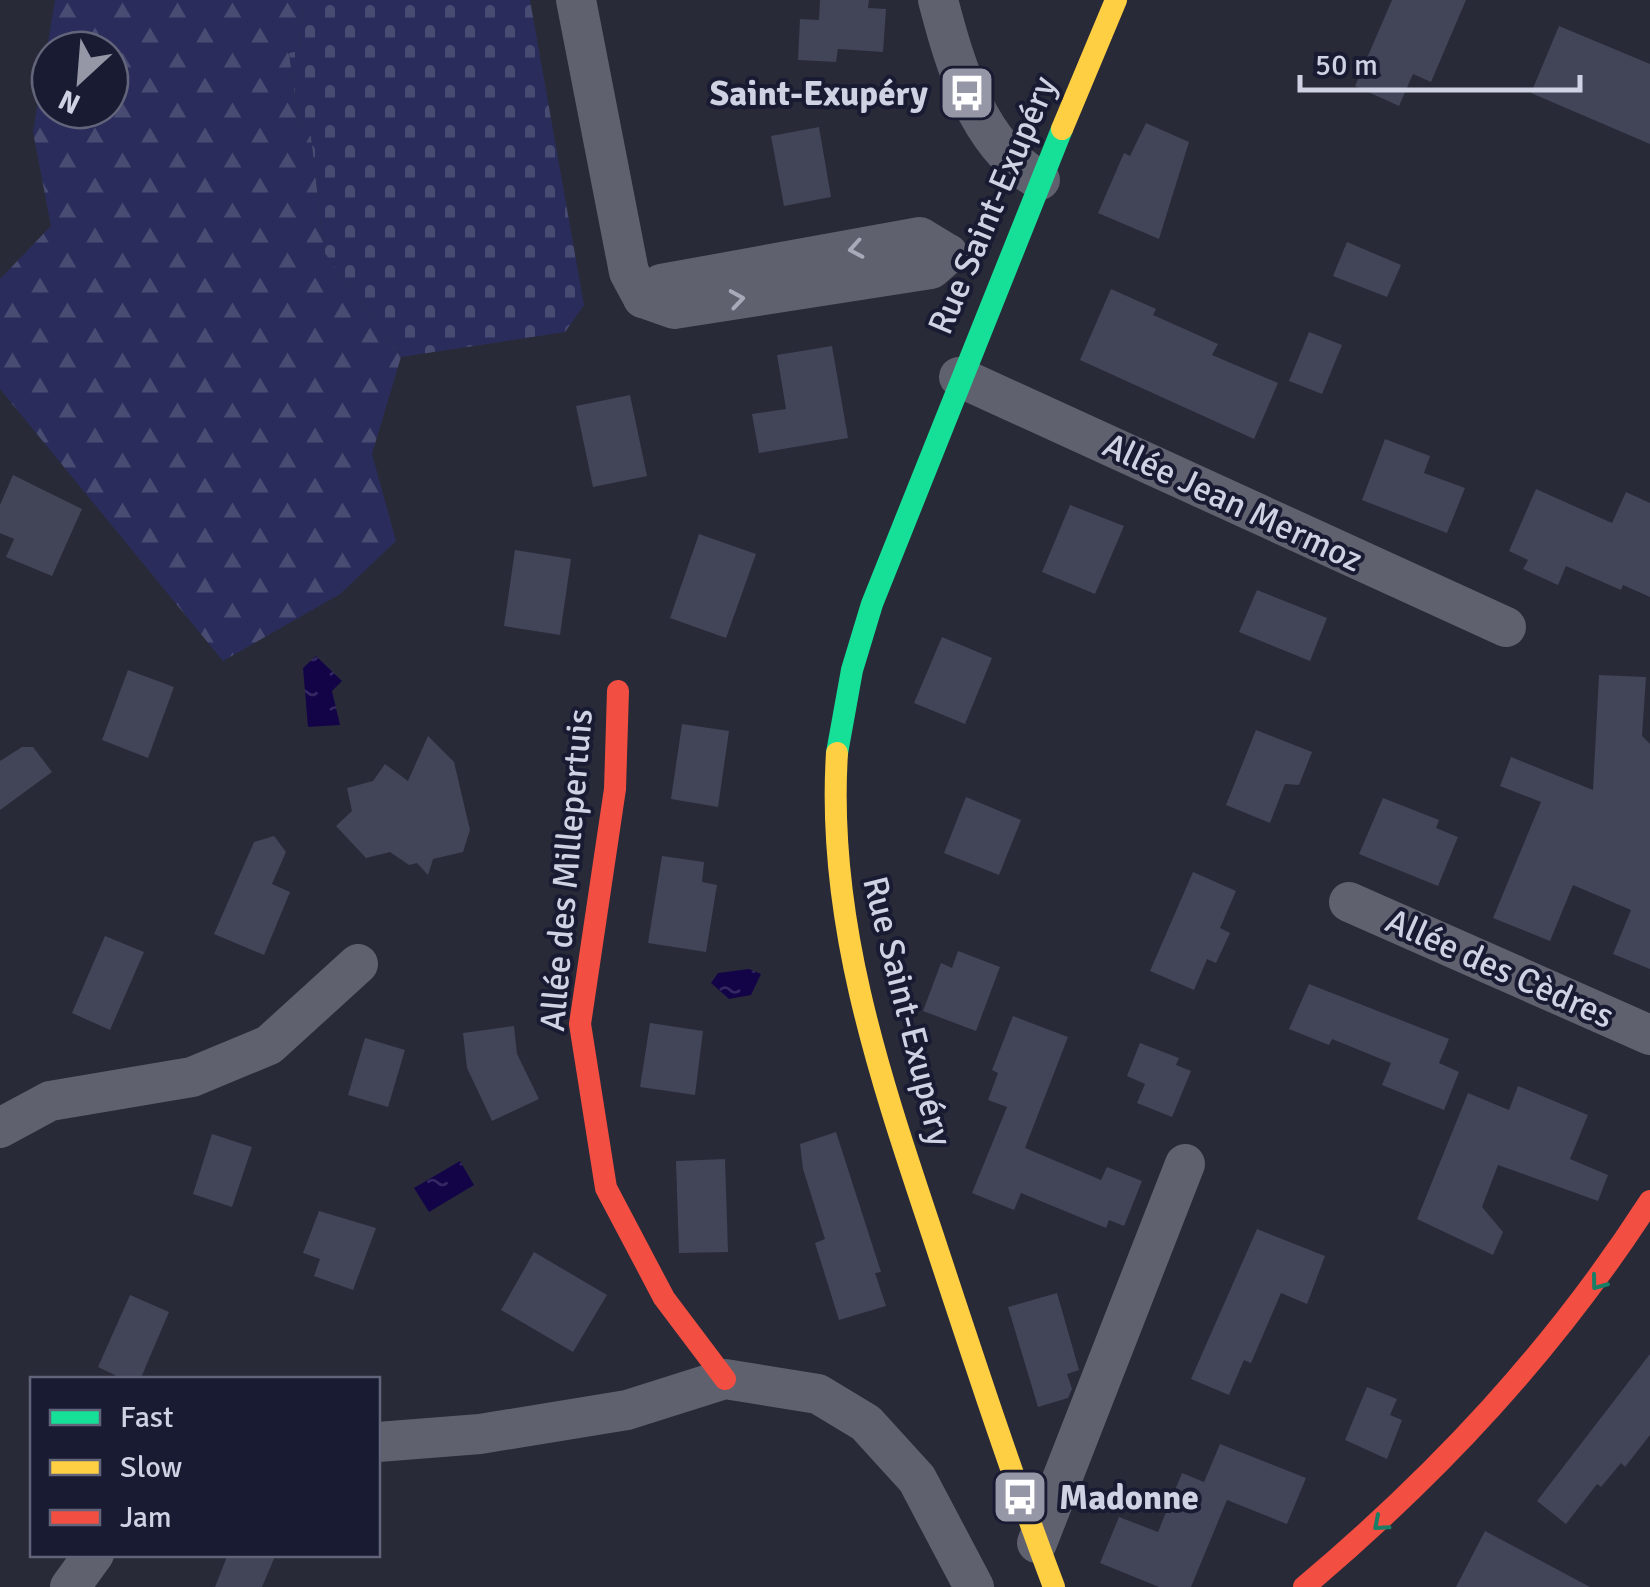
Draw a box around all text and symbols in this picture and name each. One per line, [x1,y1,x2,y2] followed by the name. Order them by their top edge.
[30,30,130,130] north arrow
[1300,30,1580,92] scale bar
[1315,47,1378,84] text: 50 m
[937,63,997,123] bus stop icon: Saint-Exupéry
[919,70,1066,341] street label: Rue Saint-Exupéry
[710,72,929,115] place label: Saint-Exupéry
[53,82,86,121] text: N
[848,238,864,259] one-way arrow
[729,290,746,311] one-way arrow
[1096,424,1369,581] street label: Allée Jean Mermoz
[531,707,602,1033] street label: Allée des Millepertuis
[853,872,962,1150] street label: Rue Saint-Exupéry
[1379,899,1620,1038] street label: Allée des Cèdres
[1592,1272,1609,1290] one-way arrow
[30,1377,380,1557] legend
[120,1399,173,1436] text: Fast
[120,1449,182,1486] text: Slow
[990,1467,1050,1527] bus stop icon: Madonne
[1059,1476,1199,1519] place label: Madonne
[120,1499,172,1536] text: Jam
[1373,1512,1392,1530] one-way arrow

